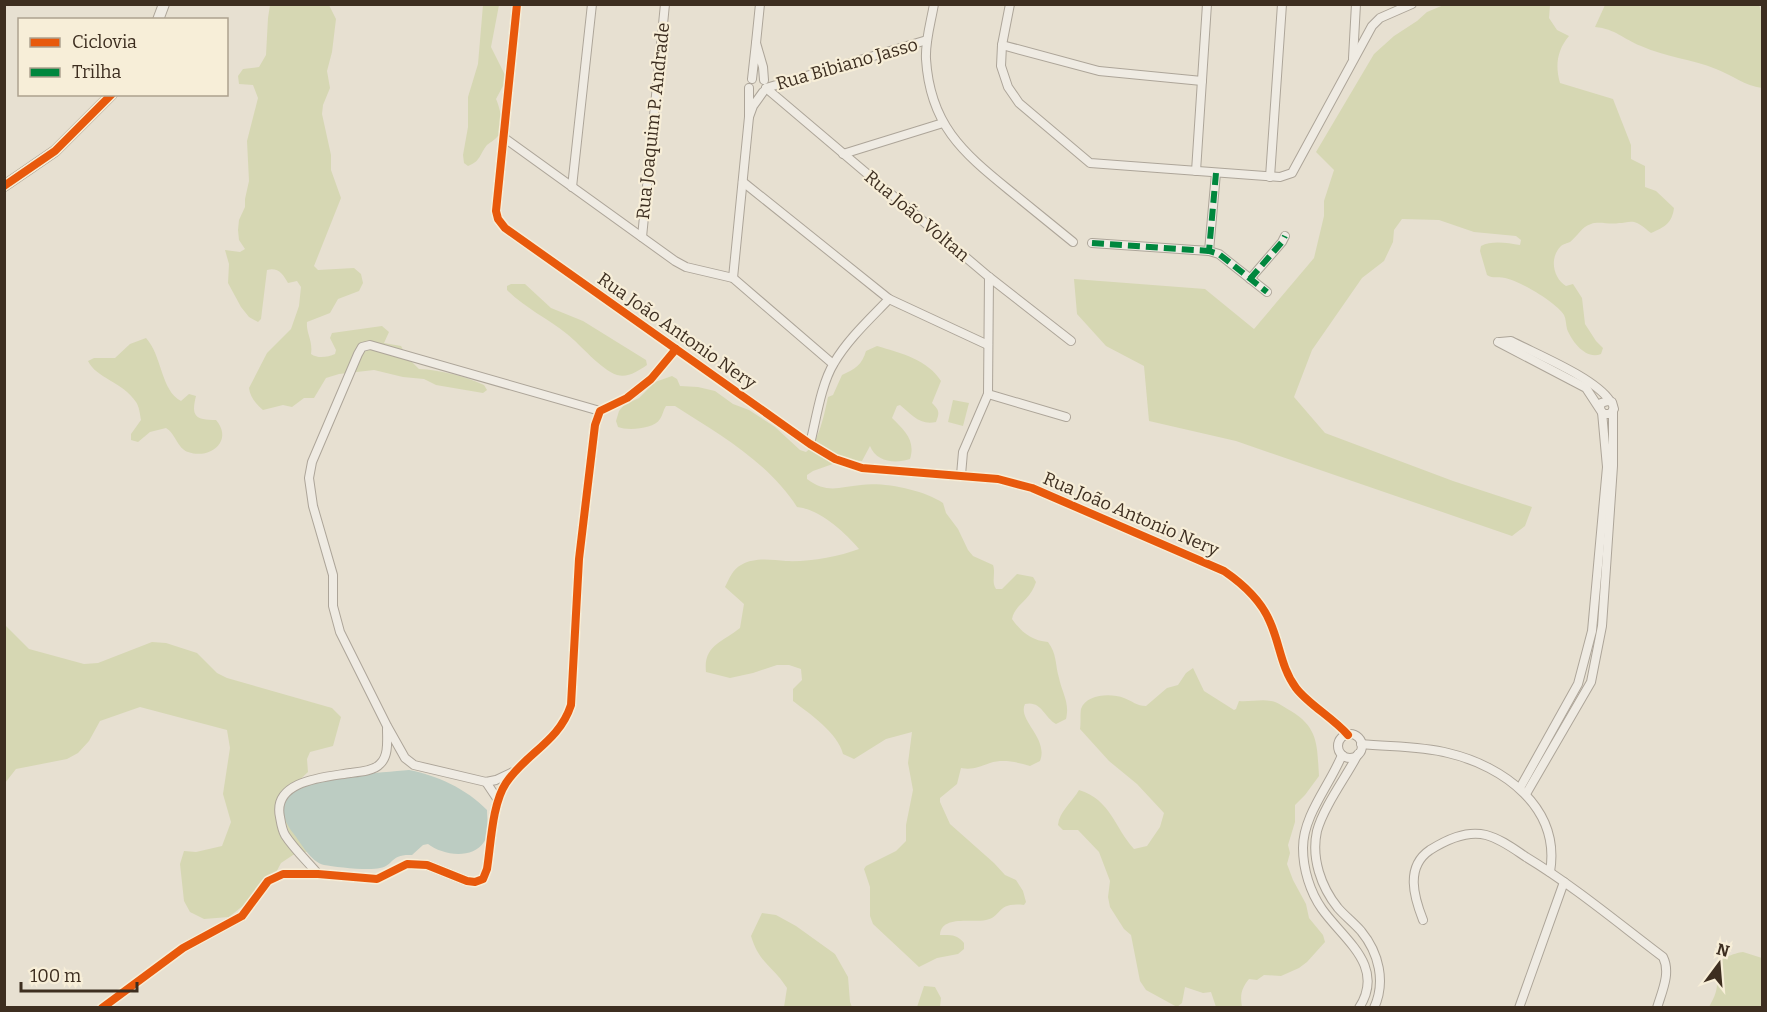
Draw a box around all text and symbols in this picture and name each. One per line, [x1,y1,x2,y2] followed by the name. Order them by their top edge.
[18,18,228,96] legend
[632,22,674,220] street label: Rua Joaquim P. Andrade
[72,31,137,53] text: Ciclovia
[774,33,920,95] street label: Rua Bibiano Jasso
[72,61,122,83] text: Trilha
[860,166,974,267] street label: Rua João Voltan
[593,268,761,394] street label: Rua João Antonio Nery
[1040,467,1223,561] street label: Rua João Antonio Nery
[1689,934,1749,994] north arrow
[1714,939,1732,961] text: N
[21,955,136,993] scale bar
[30,965,81,987] text: 100 m

